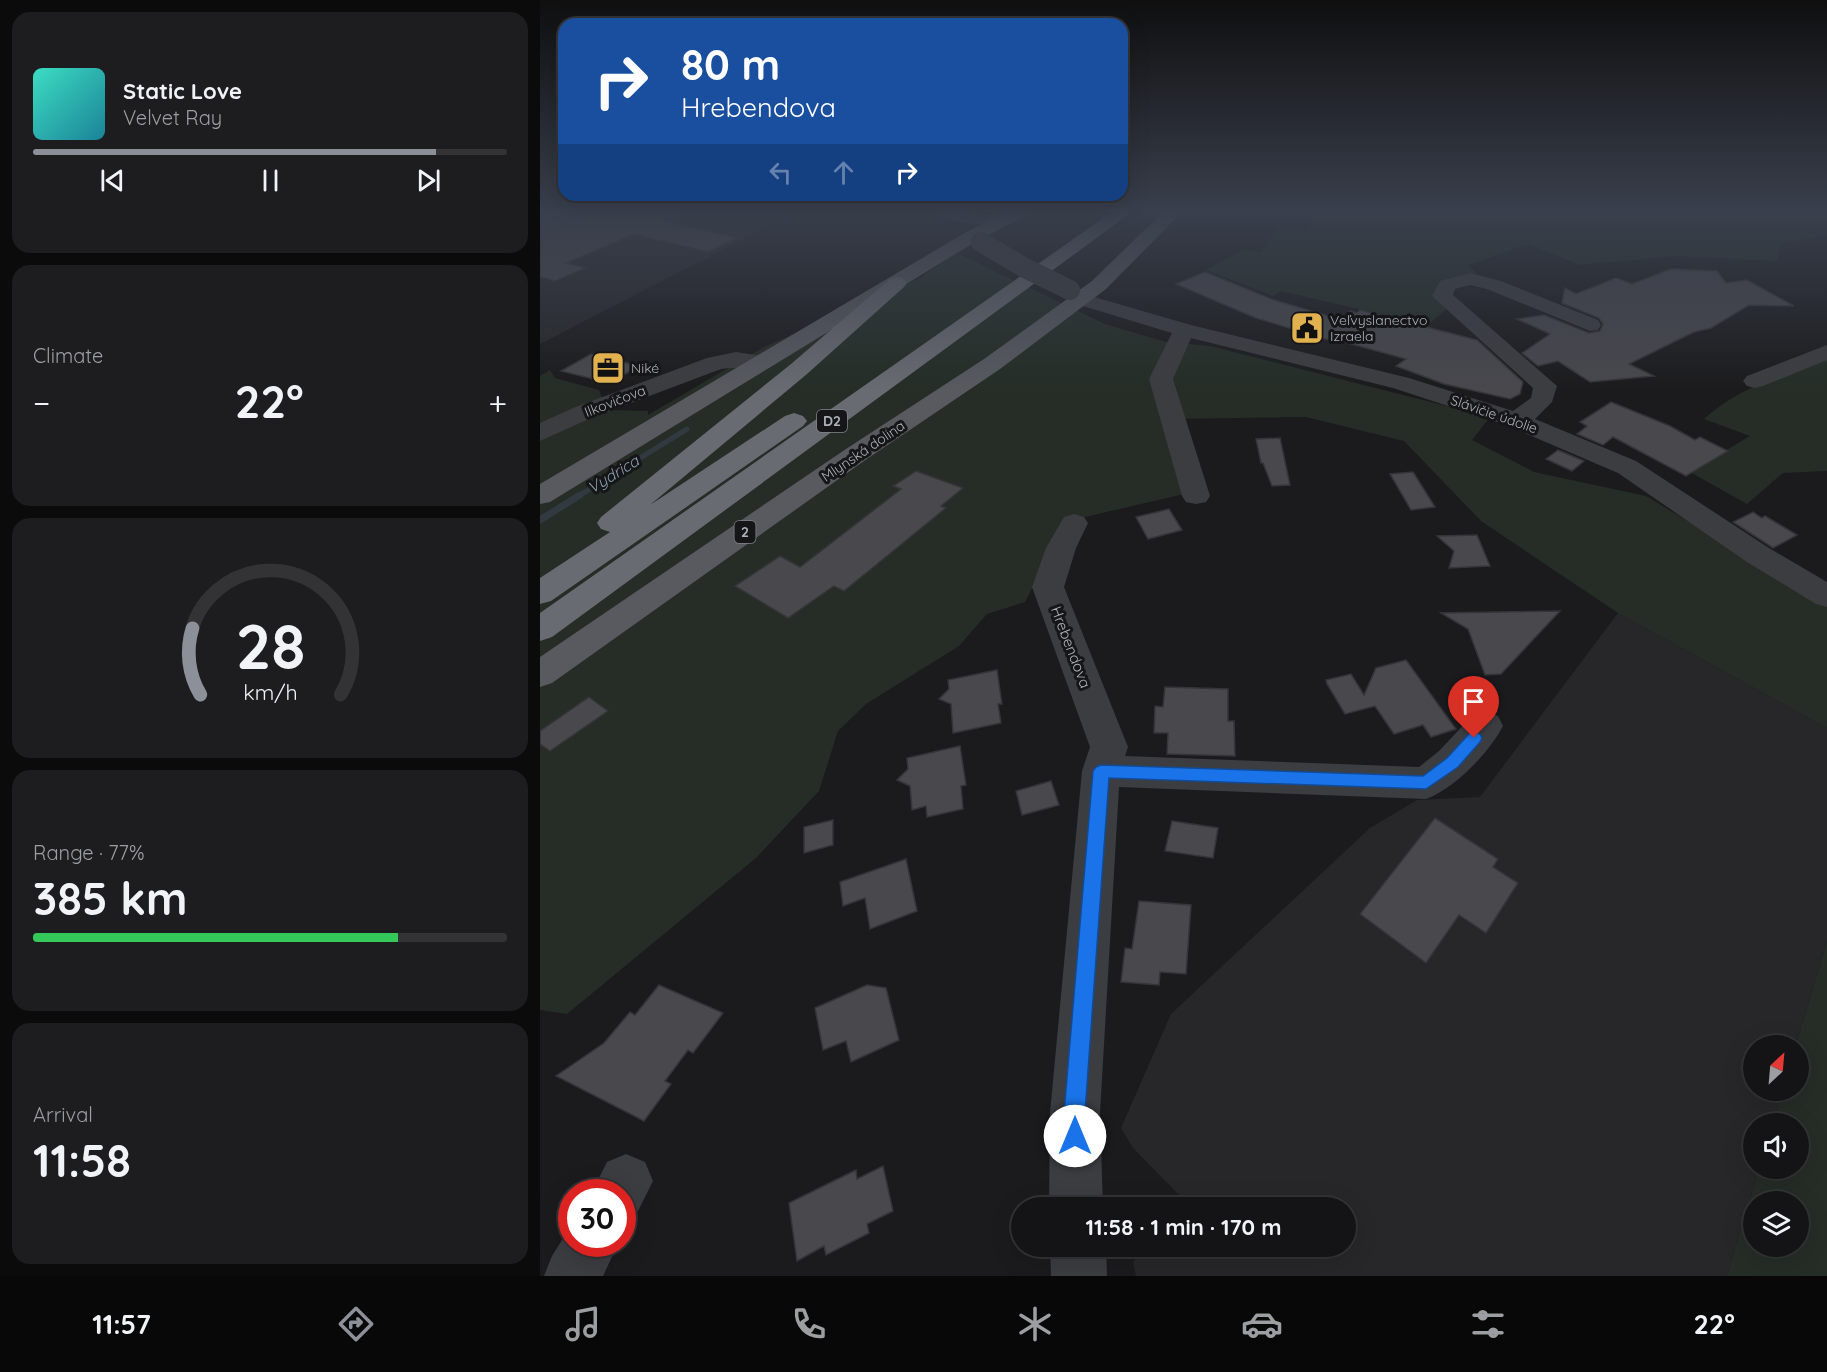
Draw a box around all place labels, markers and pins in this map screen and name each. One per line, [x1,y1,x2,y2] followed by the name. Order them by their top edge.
[1289,310,1325,346] public building icon: Veľvyslanectvo Izraela
[1330,311,1428,345] place label: Veľvyslanectvo Izraela
[590,350,626,386] office icon: Niké
[631,359,659,377] place label: Niké
[1448,676,1499,738] pin

